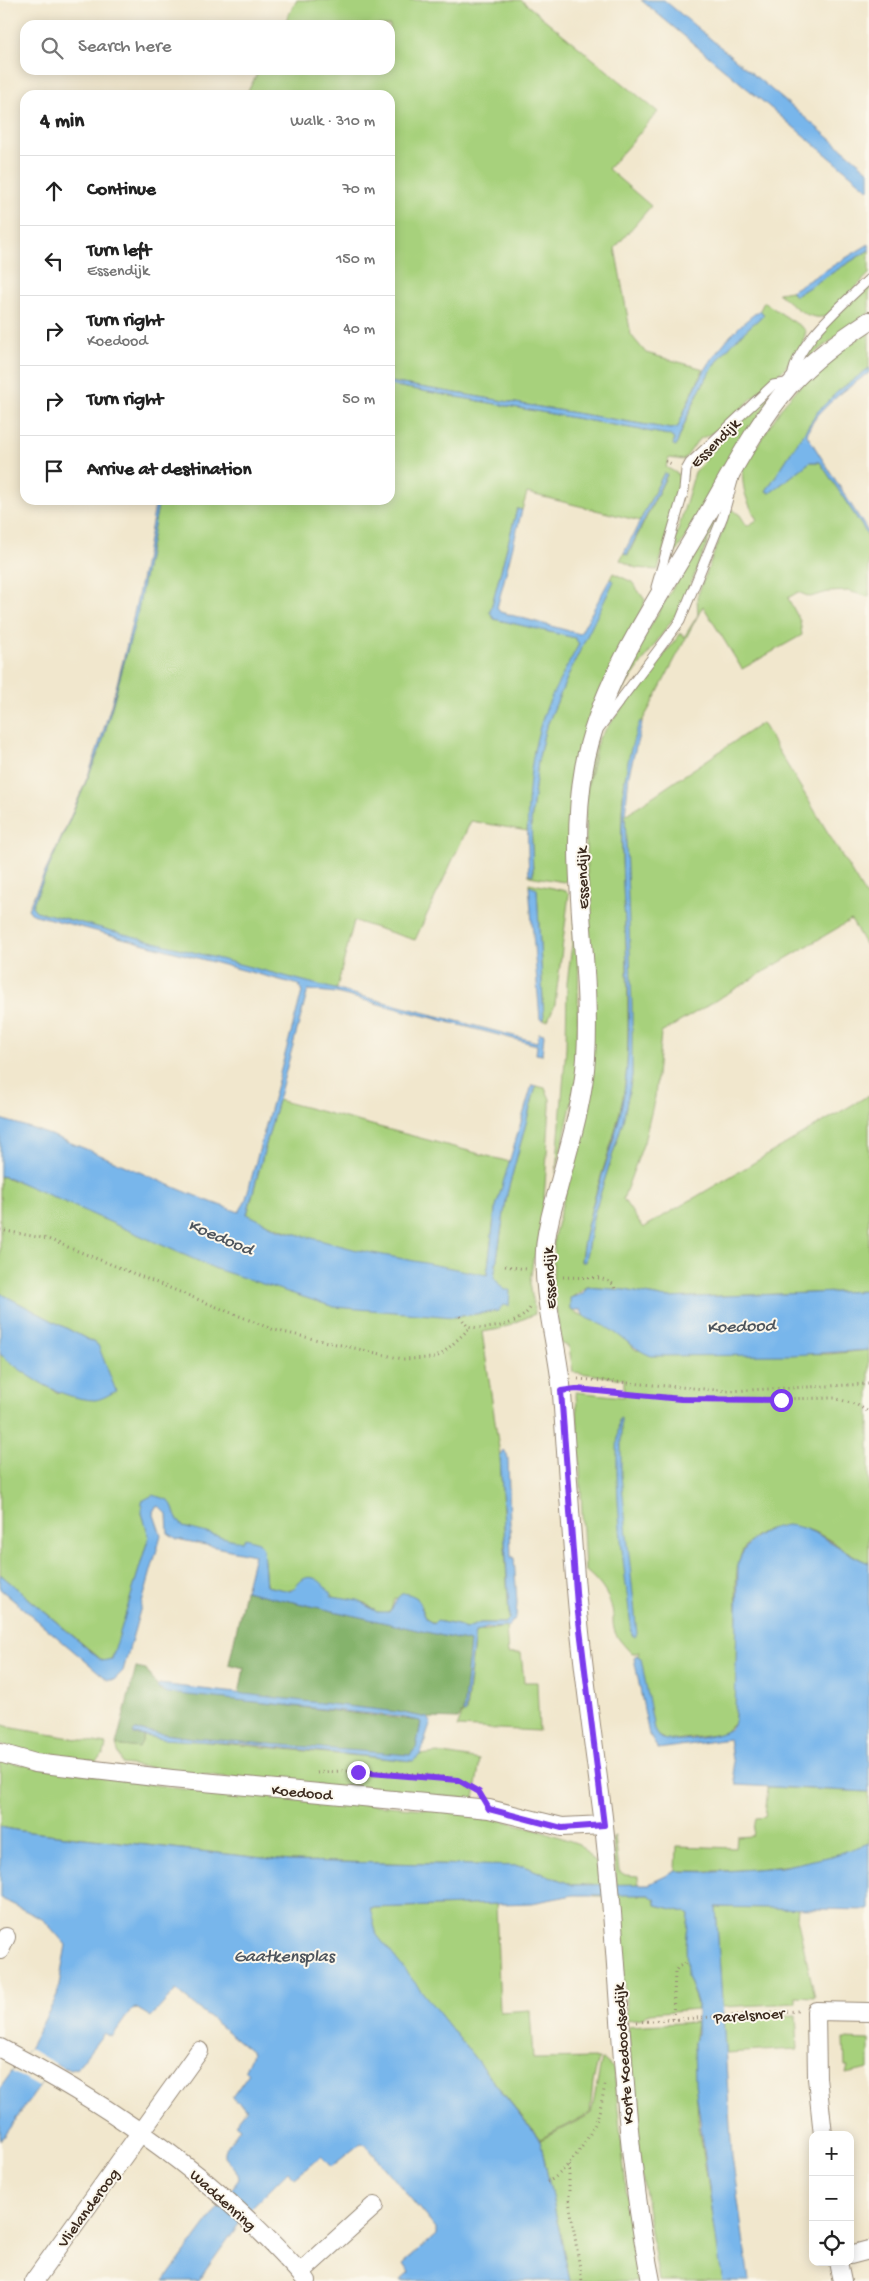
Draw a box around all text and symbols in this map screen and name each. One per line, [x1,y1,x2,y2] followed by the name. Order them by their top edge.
[20,20,395,75] search box
[38,34,66,62] icon: search
[78,36,172,59] text: Search here
[40,110,84,135] text: 4 min
[290,113,375,132] text: Walk · 310 m
[40,177,68,205] icon: ahead
[87,179,156,202] text: Continue
[342,181,375,200] text: 70 m
[87,240,151,263] text: Turn left
[40,247,68,275] icon: left
[336,251,375,270] text: 150 m
[87,263,149,282] text: Essendijk
[87,310,163,333] text: Turn right
[40,317,68,345] icon: right
[343,321,375,340] text: 40 m
[87,333,148,352] text: Koedood
[40,387,68,415] icon: right
[87,389,163,412] text: Turn right
[342,391,375,410] text: 50 m
[688,414,747,473] street label: Essendijk
[40,457,68,485] icon: arrive
[87,459,251,482] text: Arrive at destination
[574,845,595,909] street label: Essendijk
[184,1215,258,1262] water label: Koedood
[540,1244,563,1309] street label: Essendijk
[707,1316,778,1339] water label: Koedood
[770,1389,793,1412] route start
[347,1761,370,1784] route end
[271,1782,334,1807] street label: Koedood
[234,1947,337,1968] water label: Gaatkensplas
[611,1981,640,2125] street label: Korte Koedoodsedijk
[712,2005,787,2030] street label: Parelsnoer
[809,2131,854,2266] map controls
[809,2131,854,2176] button: +
[54,2166,125,2253] street label: Vlielanderoog
[184,2167,259,2236] street label: Waddenring
[809,2176,854,2221] button: −
[809,2221,854,2266] button: locate

